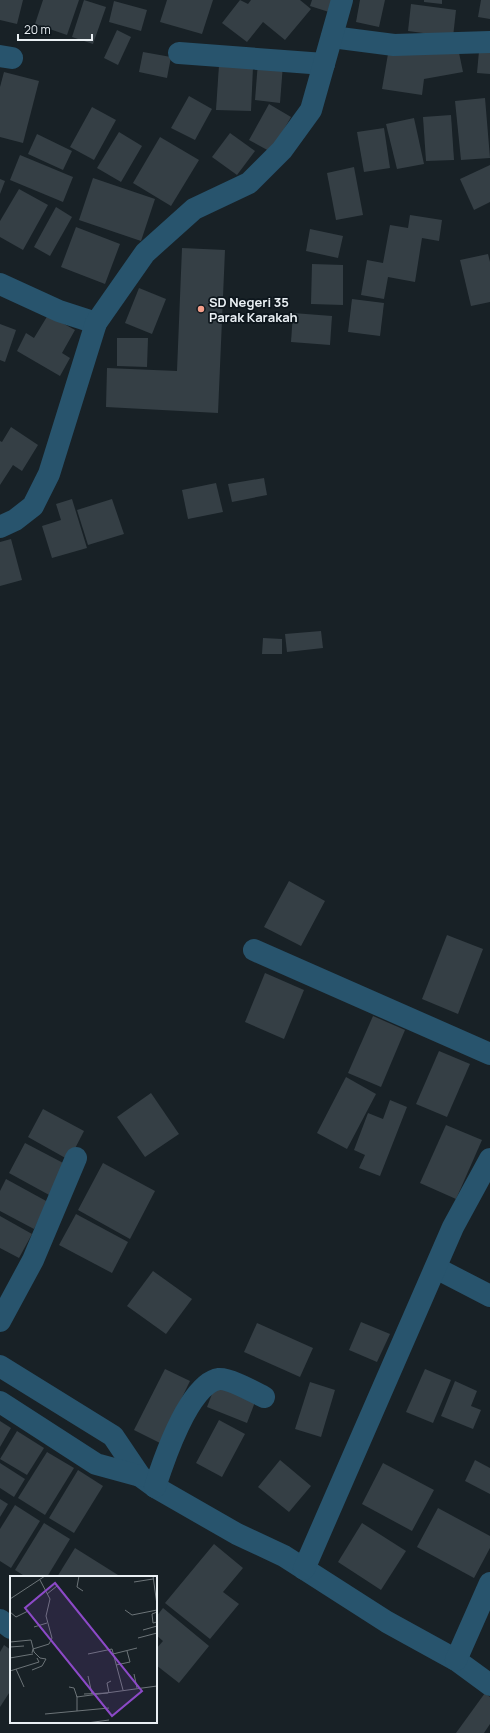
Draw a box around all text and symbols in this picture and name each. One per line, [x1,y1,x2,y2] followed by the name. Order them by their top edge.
[18,16,92,42] scale bar
[24,21,51,38] text: 20 m
[209,293,298,326] place label: SD Negeri 35 Parak Karakah
[196,304,206,314] marker: SD Negeri 35 Parak Karakah
[10,1576,157,1723] inset map

